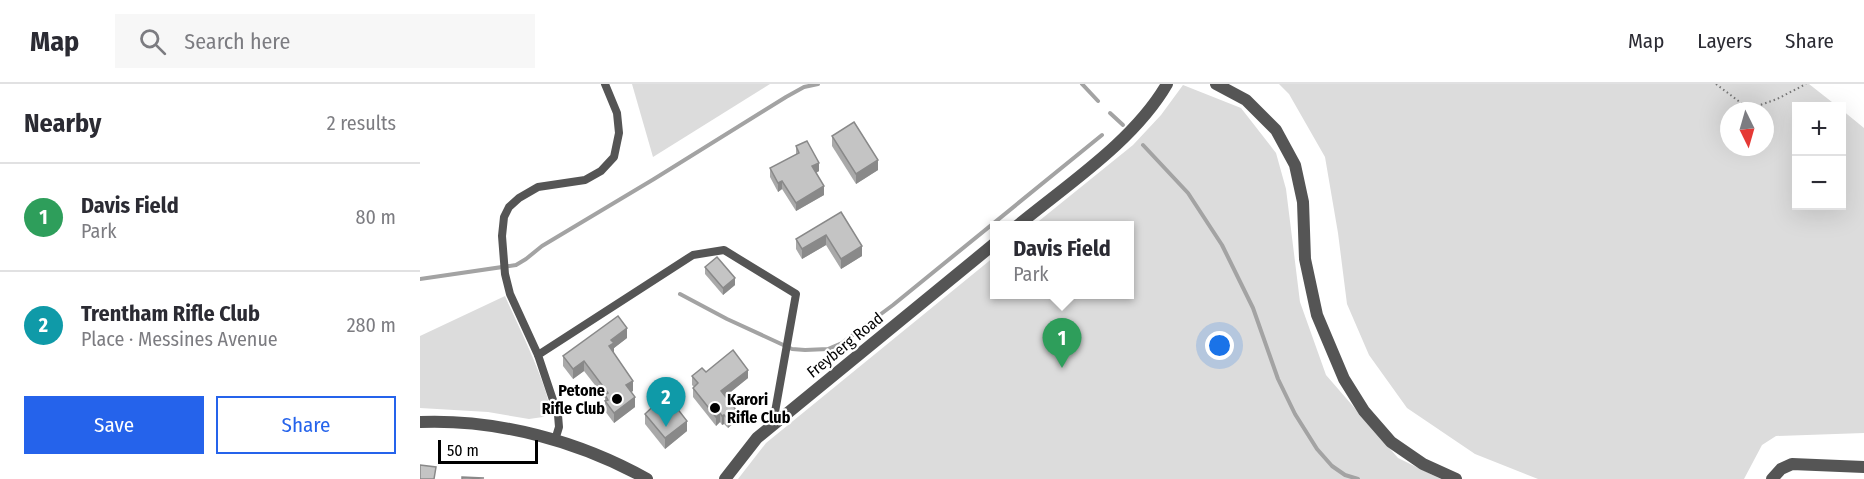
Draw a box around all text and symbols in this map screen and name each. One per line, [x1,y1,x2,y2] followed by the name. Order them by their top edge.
[115,14,535,68] search box
[30,25,79,58] text: Map
[136,25,169,58] icon: search
[184,28,290,55] text: Search here
[1628,28,1664,54] text: Map
[1697,28,1752,54] text: Layers
[1785,28,1834,54] text: Share
[1720,102,1774,156] north arrow
[1792,102,1846,210] map controls
[1792,102,1846,156] button: +
[24,108,101,139] text: Nearby
[327,111,396,135] text: 2 results
[1792,156,1846,210] button: −
[81,192,179,219] text: Davis Field
[39,205,48,229] text: 1
[356,205,396,229] text: 80 m
[81,219,117,243] text: Park
[990,221,1134,299] popup
[1013,235,1111,262] text: Davis Field
[1013,262,1049,286] text: Park
[81,300,260,327] text: Trentham Rifle Club
[803,308,887,382] street label: Freyberg Road
[39,313,48,337] text: 2
[347,313,396,337] text: 280 m
[1042,318,1082,368] pin: 1
[81,327,278,351] text: Place · Messines Avenue
[1205,331,1234,360] your location
[646,378,686,427] pin: 2
[542,381,605,418] place label: Petone Rifle Club
[727,390,791,427] place label: Karori Rifle Club
[610,392,624,406] marker: Petone Rifle Club
[24,396,204,454] button: Save
[216,396,396,454] button: Share
[708,401,722,415] marker: Karori Rifle Club
[438,437,538,464] scale bar
[447,441,479,460] text: 50 m

